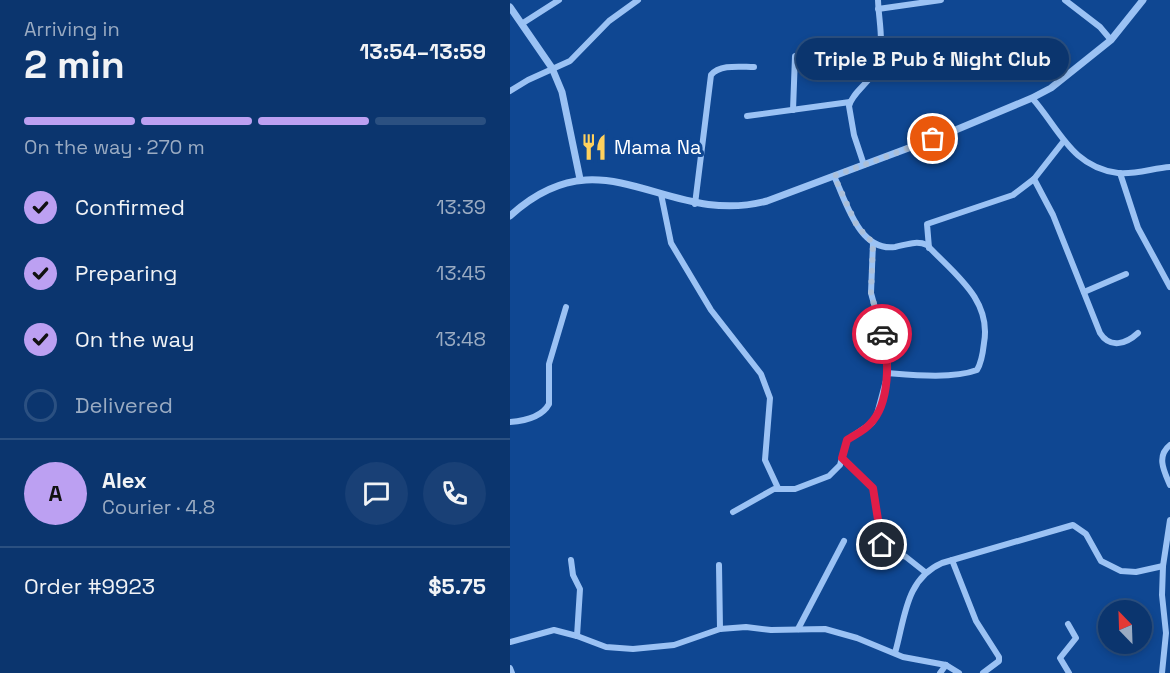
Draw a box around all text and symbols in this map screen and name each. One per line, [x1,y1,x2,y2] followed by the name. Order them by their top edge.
[24,16,120,42] text: Arriving in
[359,37,486,65] text: 13:54–13:59
[796,37,1070,79] callout: Triple B Pub & Night Club
[24,40,125,89] text: 2 min
[814,46,1051,72] text: Triple B Pub & Night Club
[907,113,958,164] pin
[916,122,949,155] icon: bag
[579,132,609,162] restaurant icon: Mama Na
[24,134,205,160] text: On the way · 270 m
[614,134,701,160] place label: Mama Na
[24,191,57,224] icon: check
[75,193,185,221] text: Confirmed
[436,194,486,220] text: 13:39
[24,257,57,290] icon: check
[75,259,177,287] text: Preparing
[436,260,486,286] text: 13:45
[852,304,912,364] courier
[866,318,899,351] icon: car
[24,323,57,356] icon: check
[75,325,194,353] text: On the way
[436,326,486,352] text: 13:48
[75,391,173,419] text: Delivered
[345,462,408,525] button: chat
[423,462,486,525] button: phone
[102,466,147,494] text: Alex
[49,479,62,507] text: A
[102,494,215,520] text: Courier · 4.8
[856,519,907,570] pin
[865,528,898,561] icon: home
[24,572,155,600] text: Order #9923
[428,572,486,600] text: $5.75
[1098,600,1152,654] north arrow
[1098,600,1152,654] map controls

